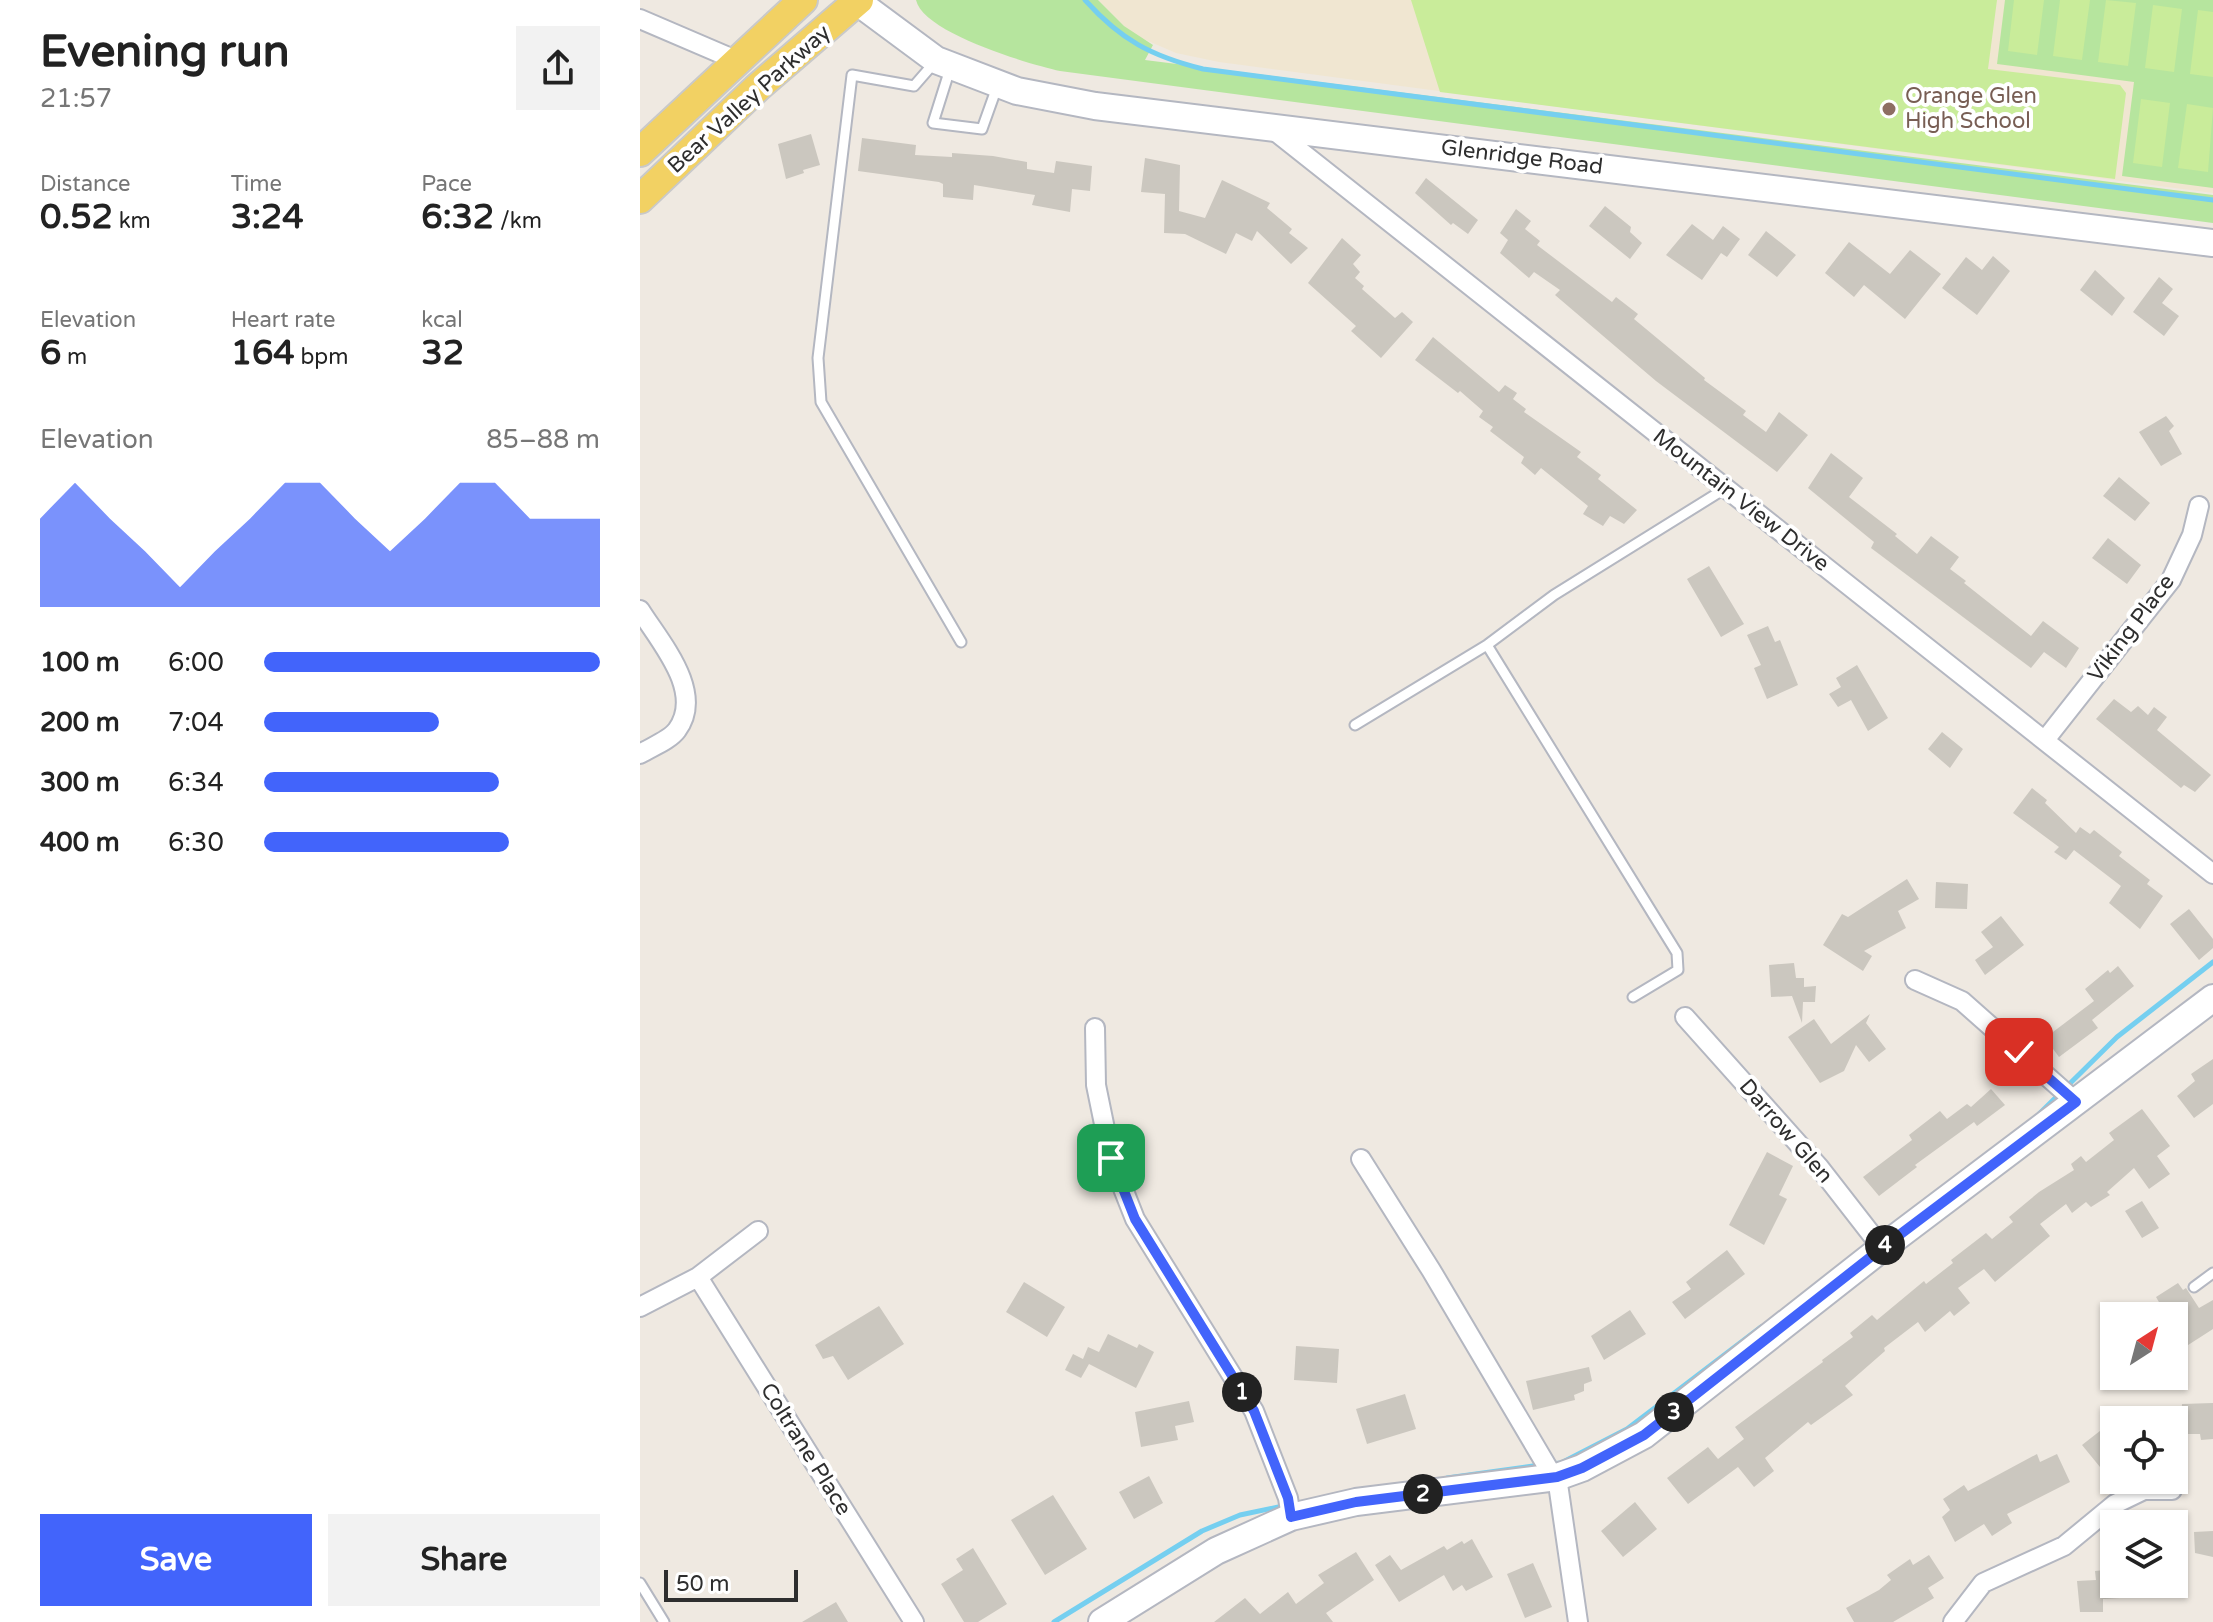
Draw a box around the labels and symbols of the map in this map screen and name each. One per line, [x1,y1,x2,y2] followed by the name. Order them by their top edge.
[662,19,836,179] street label: Bear Valley Parkway
[1905,83,2037,134] place label: Orange Glen High School
[1880,100,1898,118] marker: Orange Glen High School
[1439,134,1605,180] street label: Glenridge Road
[1648,423,1834,577] street label: Mountain View Drive
[2082,569,2180,687] street label: Viking Place
[1985,1018,2053,1086] pin
[1734,1074,1838,1188] street label: Darrow Glen
[1077,1124,1145,1192] pin
[1865,1225,1905,1265] pin: 4
[2100,1302,2188,1390] north arrow
[1222,1372,1262,1412] pin: 1
[755,1378,857,1520] street label: Coltrane Place
[1654,1392,1694,1432] pin: 3
[1403,1474,1443,1514] pin: 2
[664,1566,798,1602] scale bar

